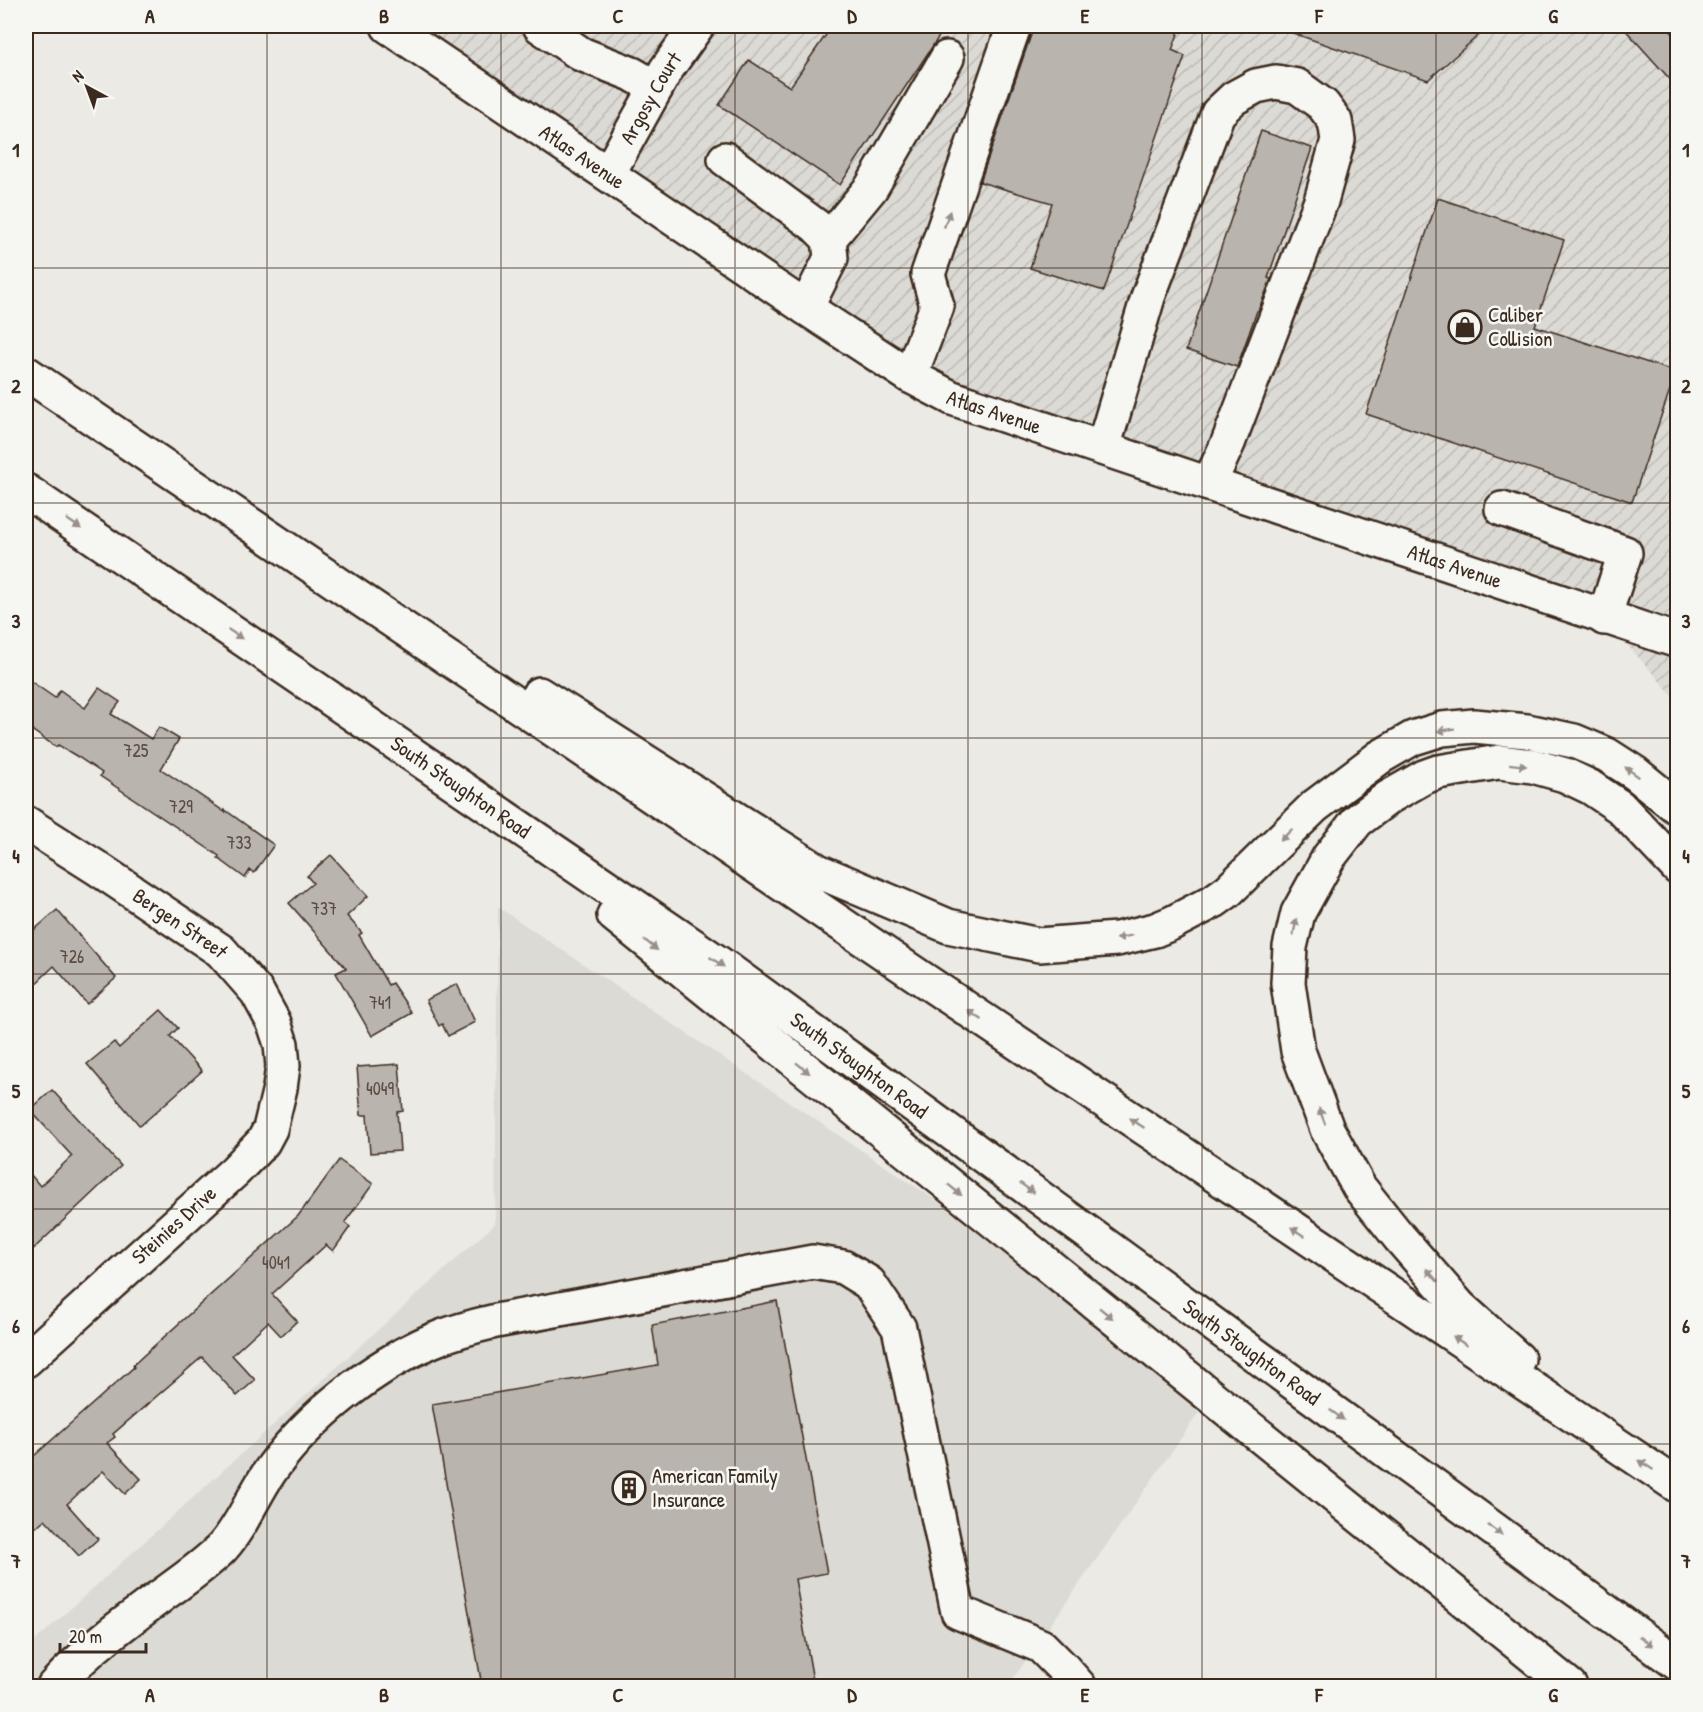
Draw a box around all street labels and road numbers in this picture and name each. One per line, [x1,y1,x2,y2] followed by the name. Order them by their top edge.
[613,45,689,149] street label: Argosy Court
[534,117,631,196] street label: Atlas Avenue
[943,382,1045,441] street label: Atlas Avenue
[1404,537,1506,595] street label: Atlas Avenue
[385,729,537,845] street label: South Stoughton Road
[127,881,236,964] street label: Bergen Street
[785,1005,934,1125] street label: South Stoughton Road
[125,1179,222,1271] street label: Steinies Drive
[1177,1292,1326,1412] street label: South Stoughton Road

